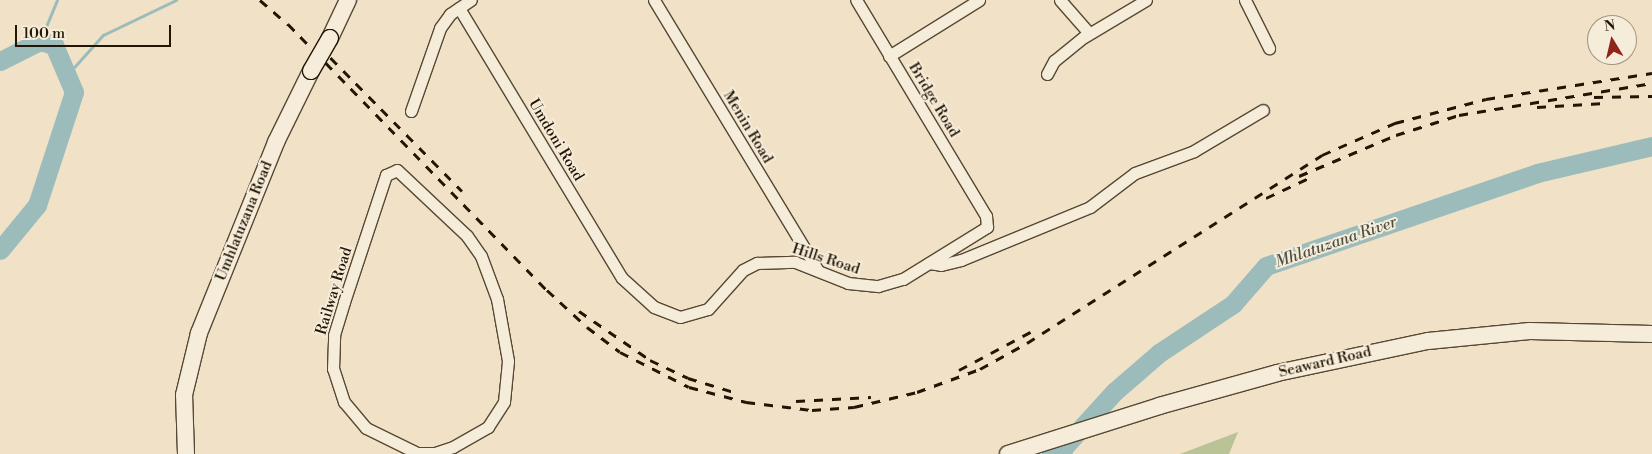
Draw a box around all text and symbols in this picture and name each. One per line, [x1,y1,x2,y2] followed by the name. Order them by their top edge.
[18,15,174,47] scale bar
[1587,15,1637,65] north arrow
[1603,16,1617,36] text: N
[23,24,65,43] text: 100 m
[905,59,963,141] street label: Bridge Road
[719,87,777,167] street label: Menin Road
[524,96,588,184] street label: Umdoni Road
[212,158,276,284] street label: Umhlatuzana Road
[1273,212,1399,272] water label: Mhlatuzana River
[790,240,862,278] street label: Hills Road
[312,245,356,337] street label: Railway Road
[1277,343,1373,381] street label: Seaward Road

